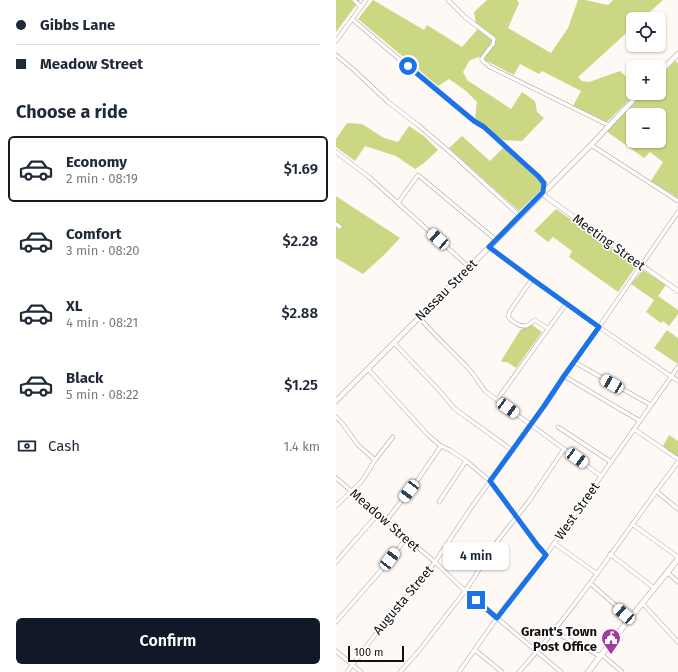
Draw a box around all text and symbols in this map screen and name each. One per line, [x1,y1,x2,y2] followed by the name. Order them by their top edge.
[626,12,666,148] map controls
[626,12,666,52] button: locate
[40,16,115,34] text: Gibbs Lane
[40,55,143,73] text: Meadow Street
[399,57,417,75] route start
[626,60,666,100] button: +
[16,101,128,123] text: Choose a ride
[626,108,666,148] button: −
[18,151,54,187] icon: car
[66,153,127,171] text: Economy
[284,160,318,178] text: $1.69
[66,171,138,186] text: 2 min · 08:19
[570,211,648,273] street label: Meeting Street
[18,223,54,259] icon: car
[66,225,122,243] text: Comfort
[425,227,451,251] car
[282,232,318,250] text: $2.28
[66,243,140,258] text: 3 min · 08:20
[412,256,480,324] street label: Nassau Street
[18,295,54,331] icon: car
[66,297,82,315] text: XL
[281,304,318,322] text: $2.88
[66,315,138,330] text: 4 min · 08:21
[18,367,54,403] icon: car
[66,369,103,387] text: Black
[599,373,625,395] car
[284,376,318,394] text: $1.25
[66,387,139,402] text: 5 min · 08:22
[495,396,521,420] car
[16,435,38,457] icon: cash
[48,437,80,455] text: Cash
[284,439,320,454] text: 1.4 km
[564,446,590,470] car
[397,478,421,504] car
[552,479,603,543] street label: West Street
[347,486,423,555] street label: Meadow Street
[443,542,509,570] callout: 4 min
[378,546,402,572] car
[460,548,492,563] text: 4 min
[370,562,436,638] street label: Augusta Street
[467,591,485,609] route end
[611,602,637,626] car
[16,618,320,664] button: Confirm
[521,624,597,654] place label: Grant's Town Post Office
[600,627,622,655] public building icon: Grant's Town Post Office
[348,644,404,663] scale bar
[354,646,383,659] text: 100 m

